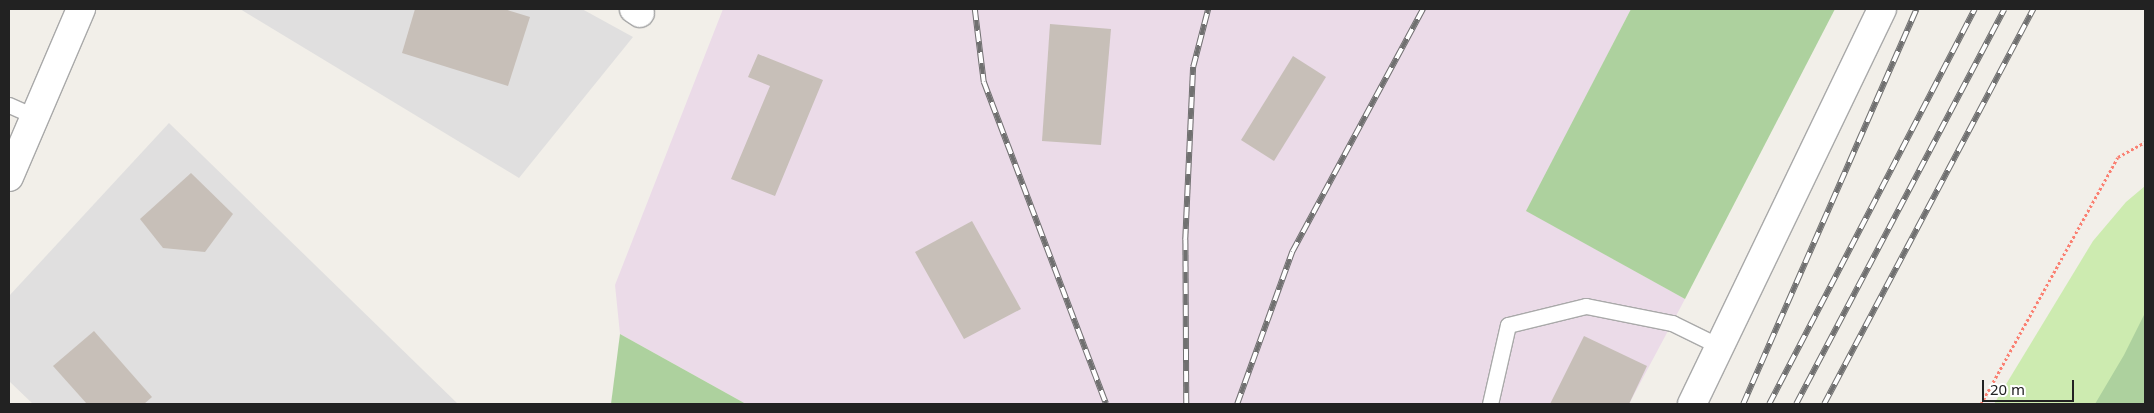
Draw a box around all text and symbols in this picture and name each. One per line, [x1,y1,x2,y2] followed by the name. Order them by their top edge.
[1984,370,2076,402] scale bar
[1990,379,2025,399] text: 20 m

